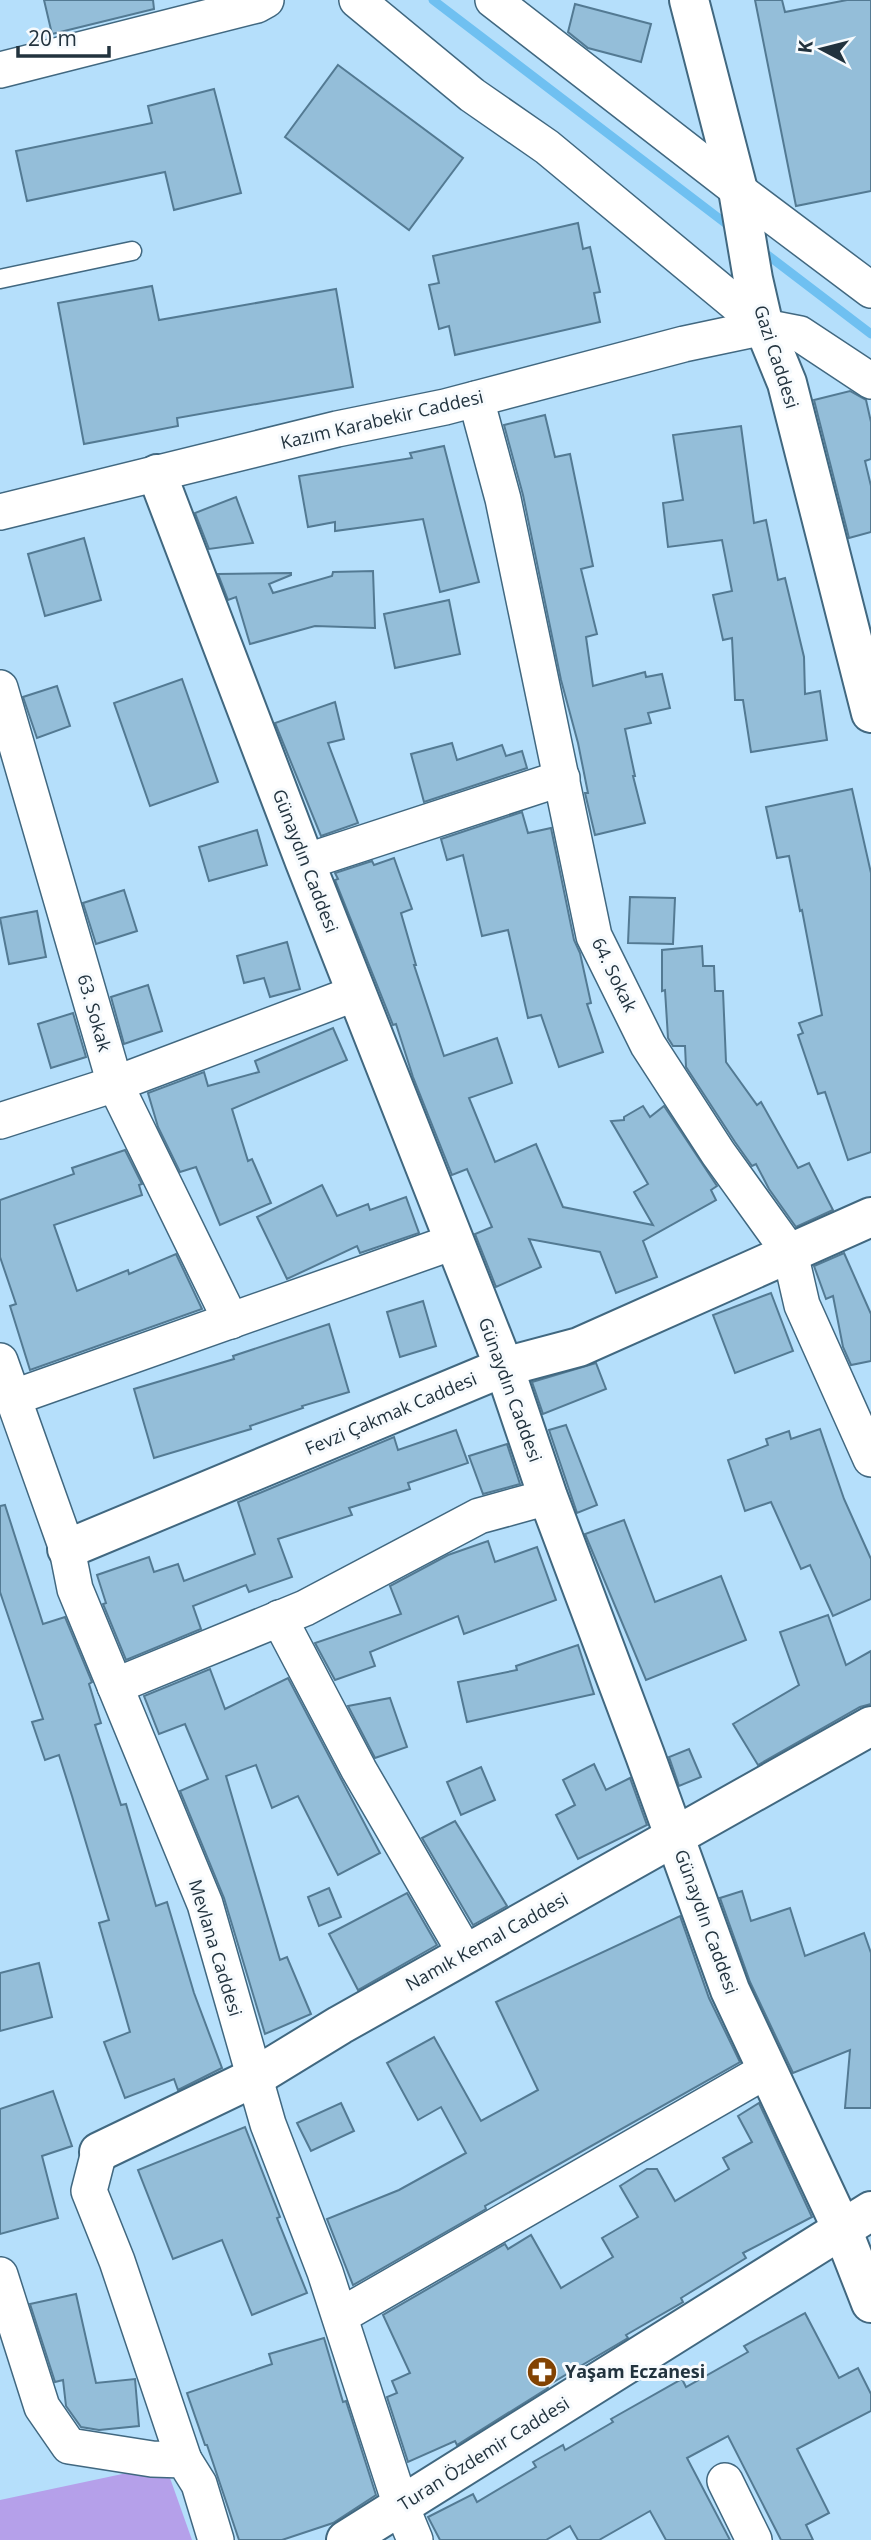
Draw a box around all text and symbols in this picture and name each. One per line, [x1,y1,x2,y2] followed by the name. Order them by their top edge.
[18,14,108,58] scale bar
[787,14,857,84] north arrow
[28,24,77,52] text: 20 m
[791,39,819,55] text: K
[749,302,805,411] street label: Gazi Caddesi
[278,384,486,454] street label: Kazım Karabekir Caddesi
[267,785,344,936] street label: Günaydın Caddesi
[587,934,643,1016] street label: 64. Sokak
[72,971,118,1055] street label: 63. Sokak
[474,1314,548,1465] street label: Günaydın Caddesi
[301,1366,480,1460] street label: Fevzi Çakmak Caddesi
[670,1846,744,1997] street label: Günaydın Caddesi
[184,1876,248,2019] street label: Mevlana Caddesi
[401,1886,572,1996] street label: Namık Kemal Caddesi
[525,2355,559,2389] pharmacy icon: Yaşam Eczanesi
[565,2359,705,2383] place label: Yaşam Eczanesi
[393,2391,574,2516] street label: Turan Özdemir Caddesi

